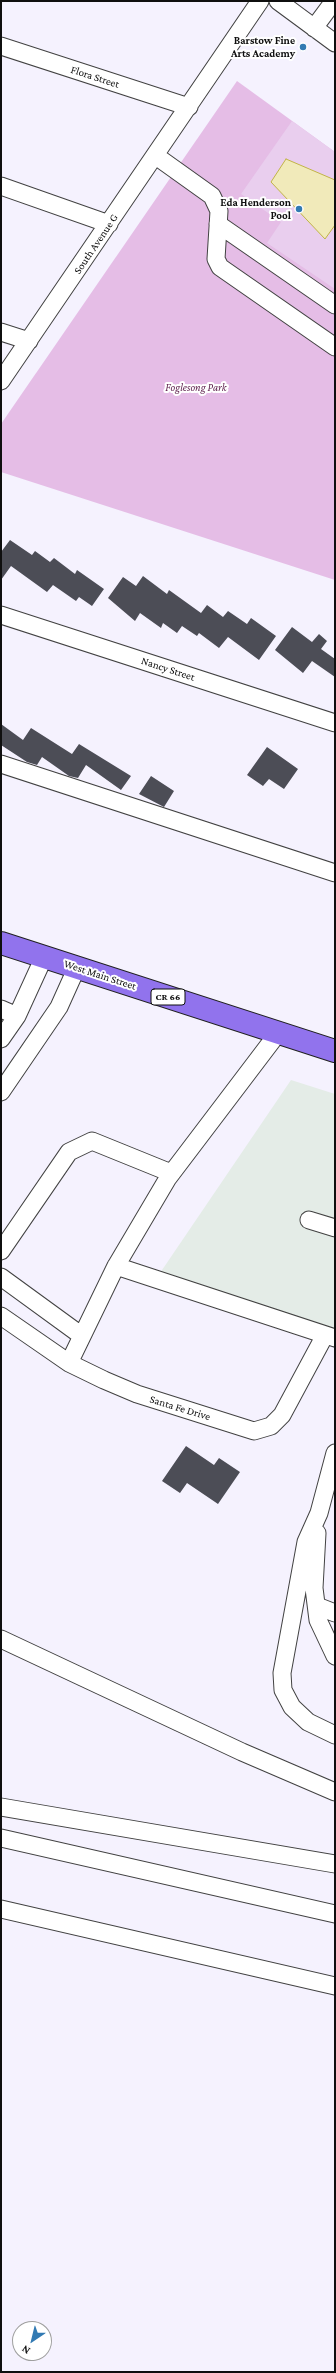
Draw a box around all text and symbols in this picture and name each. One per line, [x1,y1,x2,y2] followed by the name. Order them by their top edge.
[231,34,295,60] place label: Barstow Fine Arts Academy
[298,42,308,52] marker: Barstow Fine Arts Academy
[69,63,121,91] street label: Flora Street
[220,196,291,222] place label: Eda Henderson Pool
[294,204,304,214] marker: Eda Henderson Pool
[71,212,121,276] street label: South Avenue G
[165,381,227,395] park label: Foglesong Park
[140,654,196,684] street label: Nancy Street
[62,957,138,993] street label: West Main Street
[151,989,185,1005] road number: CR 66
[148,1392,212,1424] street label: Santa Fe Drive
[12,2321,52,2361] north arrow
[19,2343,32,2357] text: N

